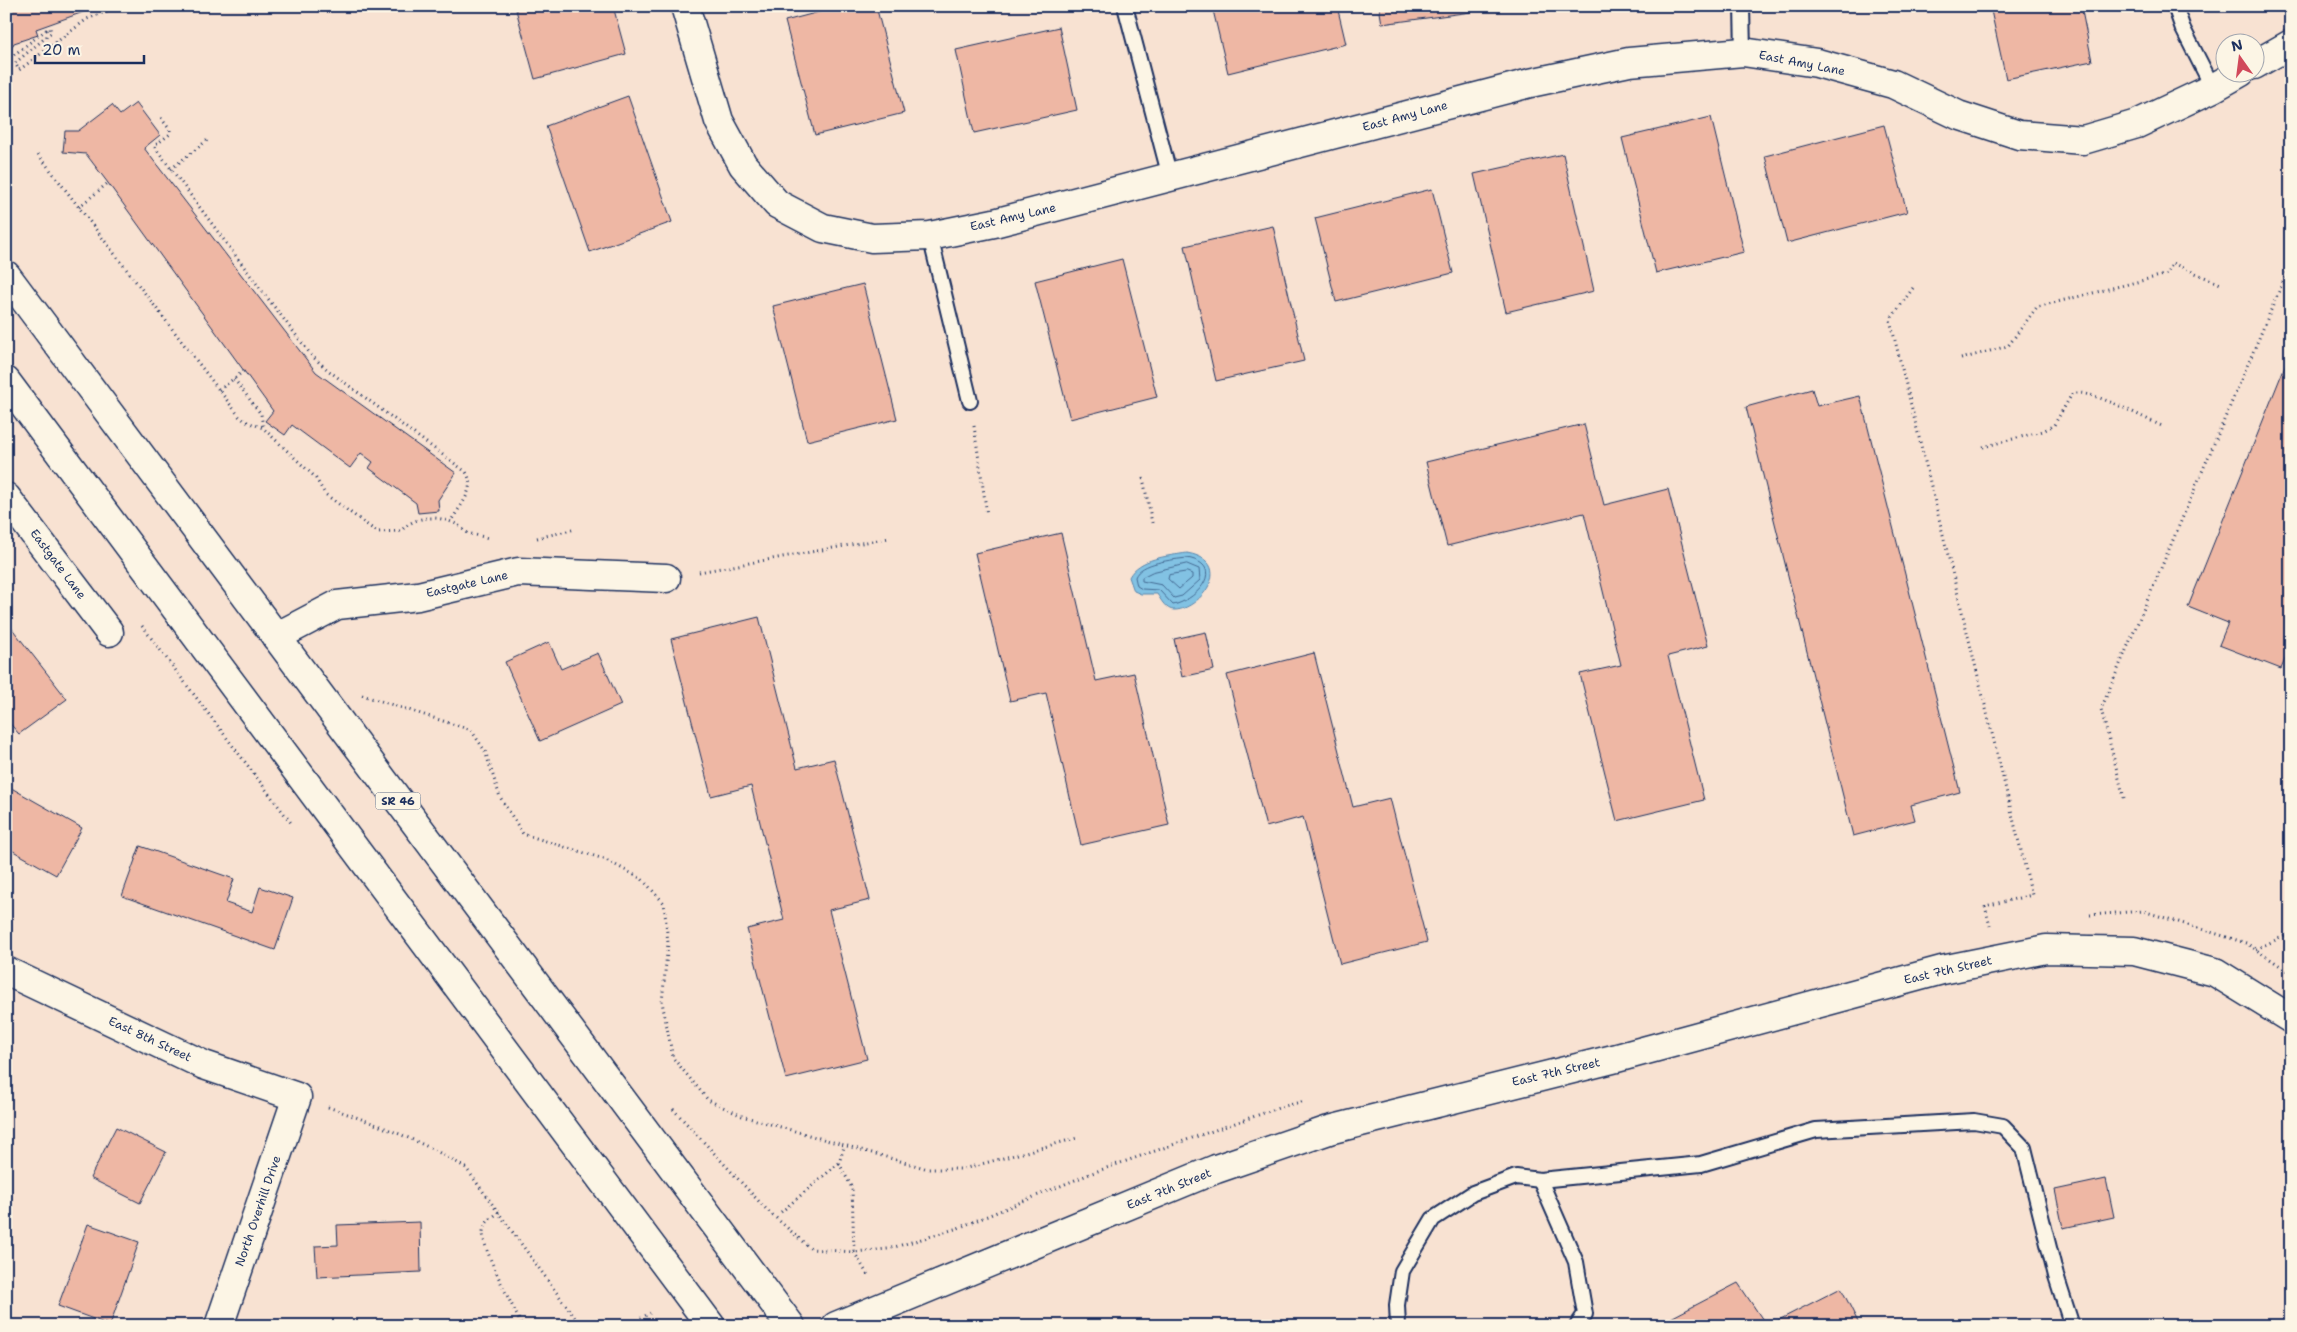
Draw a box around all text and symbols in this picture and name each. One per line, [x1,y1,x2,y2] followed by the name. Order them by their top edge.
[35,32,144,64] scale bar
[2214,32,2264,82] north arrow
[2229,35,2244,55] text: N
[42,40,81,60] text: 20 m
[1757,47,1847,79] street label: East Amy Lane
[1361,97,1450,135] street label: East Amy Lane
[969,199,1058,235] street label: East Amy Lane
[26,526,90,602] street label: Eastgate Lane
[424,567,510,601] street label: Eastgate Lane
[376,792,420,809] road number: SR 46
[1902,952,1994,988] street label: East 7th Street
[106,1013,194,1065] street label: East 8th Street
[1510,1054,1602,1090] street label: East 7th Street
[232,1153,285,1269] street label: North Overhill Drive
[1124,1165,1214,1213] street label: East 7th Street

